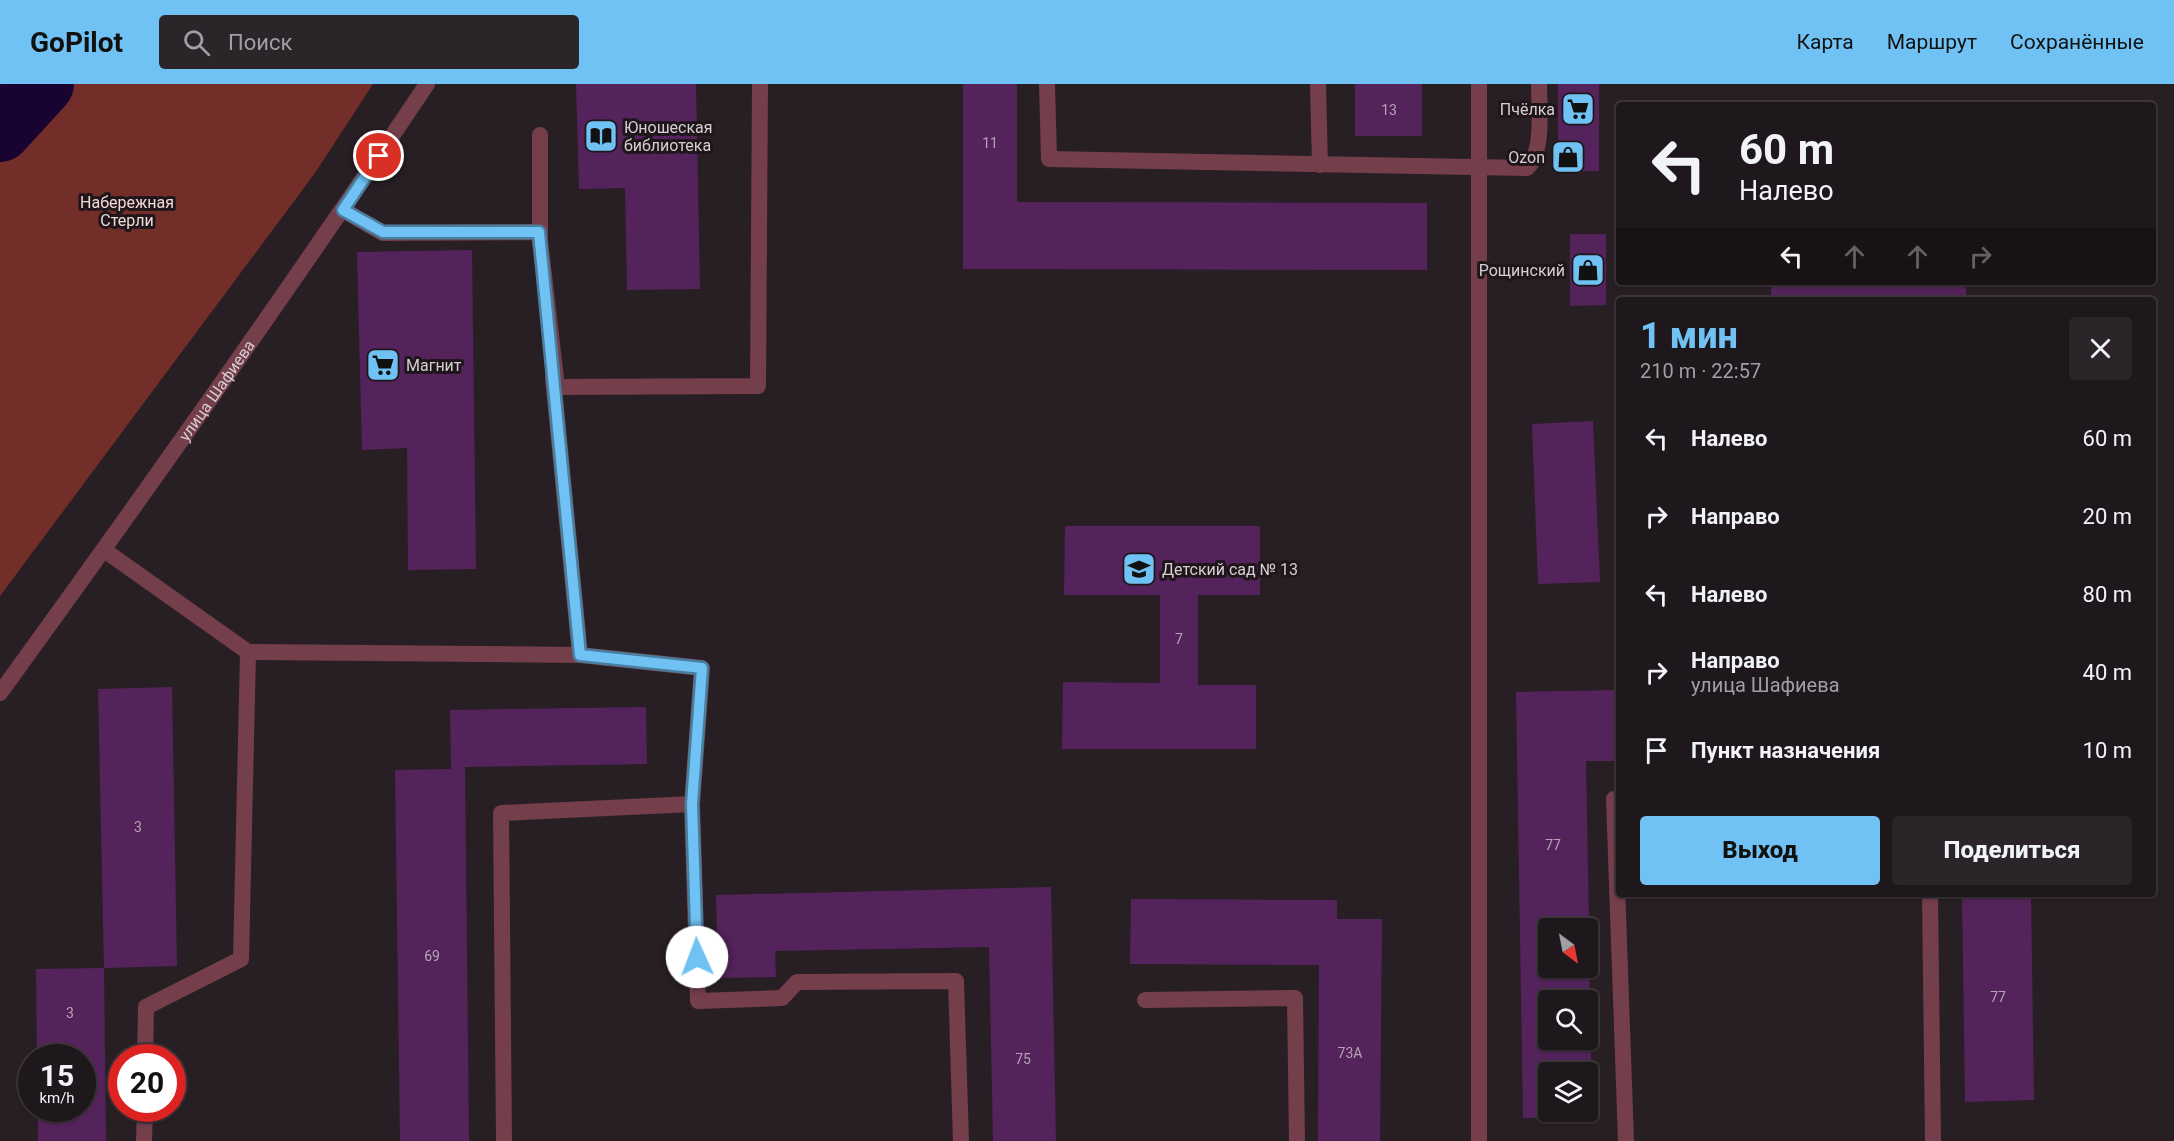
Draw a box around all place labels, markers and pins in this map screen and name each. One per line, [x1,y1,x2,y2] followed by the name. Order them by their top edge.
[1560,91,1596,127] supermarket icon: Пчёлка
[1500,100,1555,119] place label: Пчёлка
[583,118,619,154] library icon: Юношеская библиотека
[624,118,713,155] place label: Юношеская библиотека
[353,130,404,181] pin
[1550,139,1586,175] shop icon: Ozon
[1508,148,1545,167] place label: Ozon
[1570,252,1606,288] shop icon: Рощинский
[1479,261,1565,280] place label: Рощинский
[365,347,401,383] supermarket icon: Магнит
[406,356,462,375] place label: Магнит
[1121,551,1157,587] school or university icon: Детский сад № 13
[1162,560,1298,579] place label: Детский сад № 13

